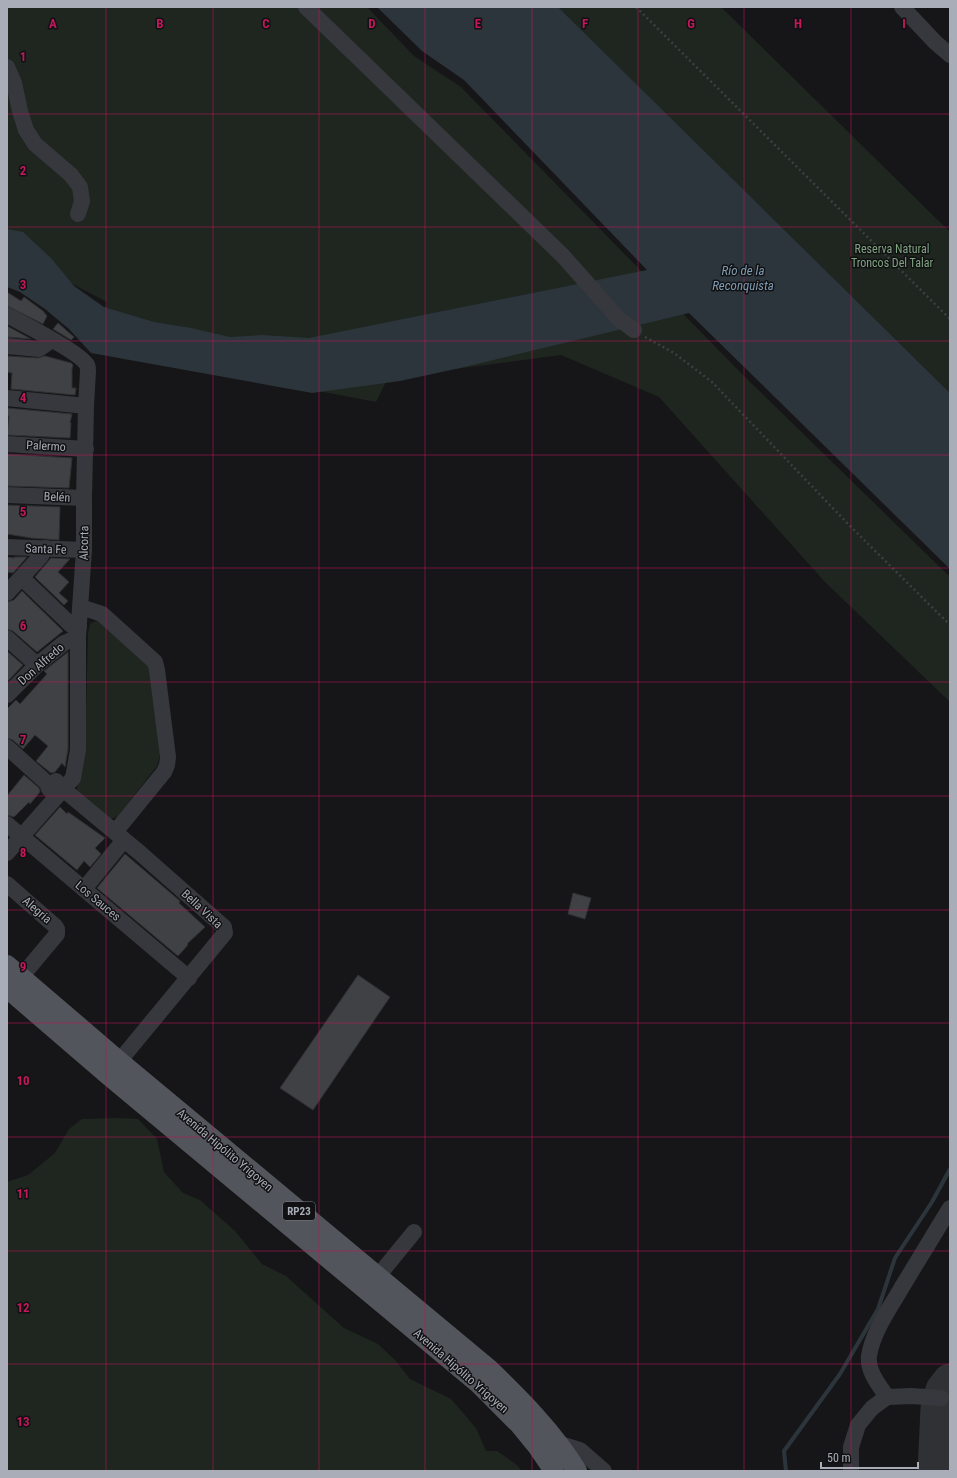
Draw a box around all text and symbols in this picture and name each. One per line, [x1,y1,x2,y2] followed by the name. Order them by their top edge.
[49,16,57,31] text: A
[156,16,164,31] text: B
[262,16,270,31] text: C
[368,16,376,31] text: D
[475,16,482,31] text: E
[582,16,588,31] text: F
[687,16,695,31] text: G
[794,16,802,31] text: H
[902,16,906,31] text: I
[20,49,26,64] text: 1
[20,163,27,178] text: 2
[851,242,933,270] park label: Reserva Natural Troncos Del Talar
[712,263,774,293] water label: Río de la Reconquista
[20,277,26,292] text: 3
[20,390,27,405] text: 4
[26,438,66,454] street label: Palermo
[43,489,71,505] street label: Belén
[20,504,27,519] text: 5
[77,525,91,560] street label: Alcorta
[25,541,67,557] street label: Santa Fe
[20,618,27,633] text: 6
[15,640,67,688] street label: Don Alfredo
[20,732,27,747] text: 7
[20,845,26,860] text: 8
[73,878,123,924] street label: Los Sauces
[179,887,225,931] street label: Bella Vista
[20,894,54,926] street label: Alegria
[20,959,26,974] text: 9
[16,1073,30,1088] text: 10
[174,1106,276,1194] street label: Avenida Hipólito Yrigoyen
[16,1186,30,1201] text: 11
[283,1202,315,1220] road number: RP23
[16,1300,30,1315] text: 12
[411,1326,511,1416] street label: Avenida Hipólito Yrigoyen
[16,1414,30,1429] text: 13
[821,1444,918,1470] scale bar
[827,1451,851,1465] text: 50 m

